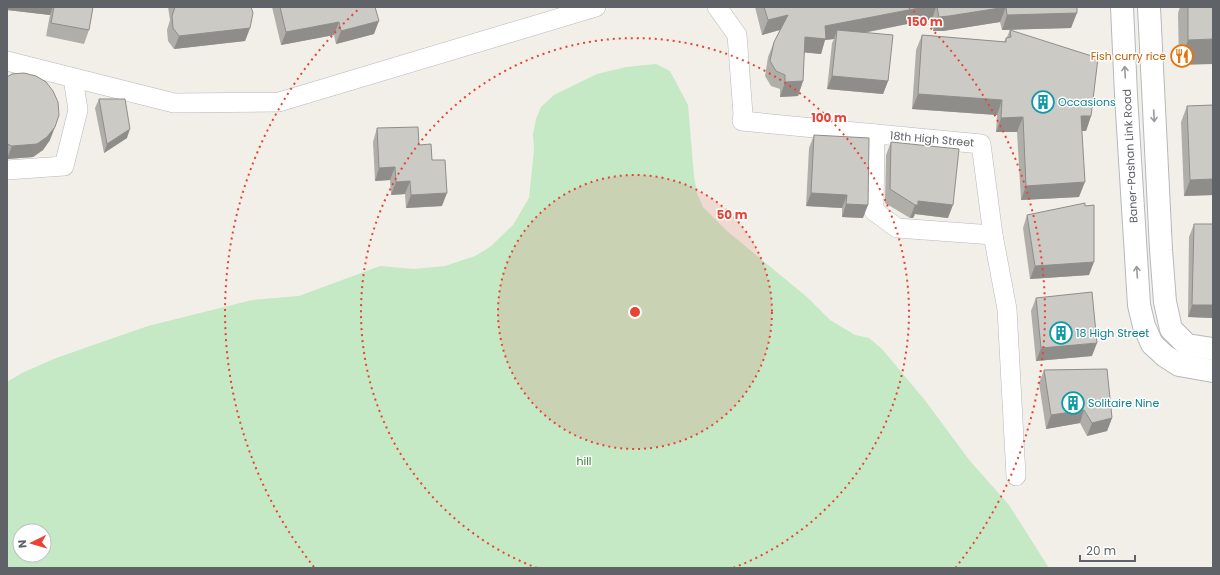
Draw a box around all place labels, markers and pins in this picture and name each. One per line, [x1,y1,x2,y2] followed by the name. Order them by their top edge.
[1169,43,1195,69] restaurant icon: Fish curry rice
[1091,48,1166,64] place label: Fish curry rice
[1030,89,1056,115] building icon: Occasions
[1058,94,1116,110] place label: Occasions
[628,305,642,319] centre of rings
[1048,320,1074,346] building icon: 18 High Street
[1076,325,1149,341] place label: 18 High Street
[1060,390,1086,416] building icon: Solitaire Nine
[1088,395,1159,411] place label: Solitaire Nine

